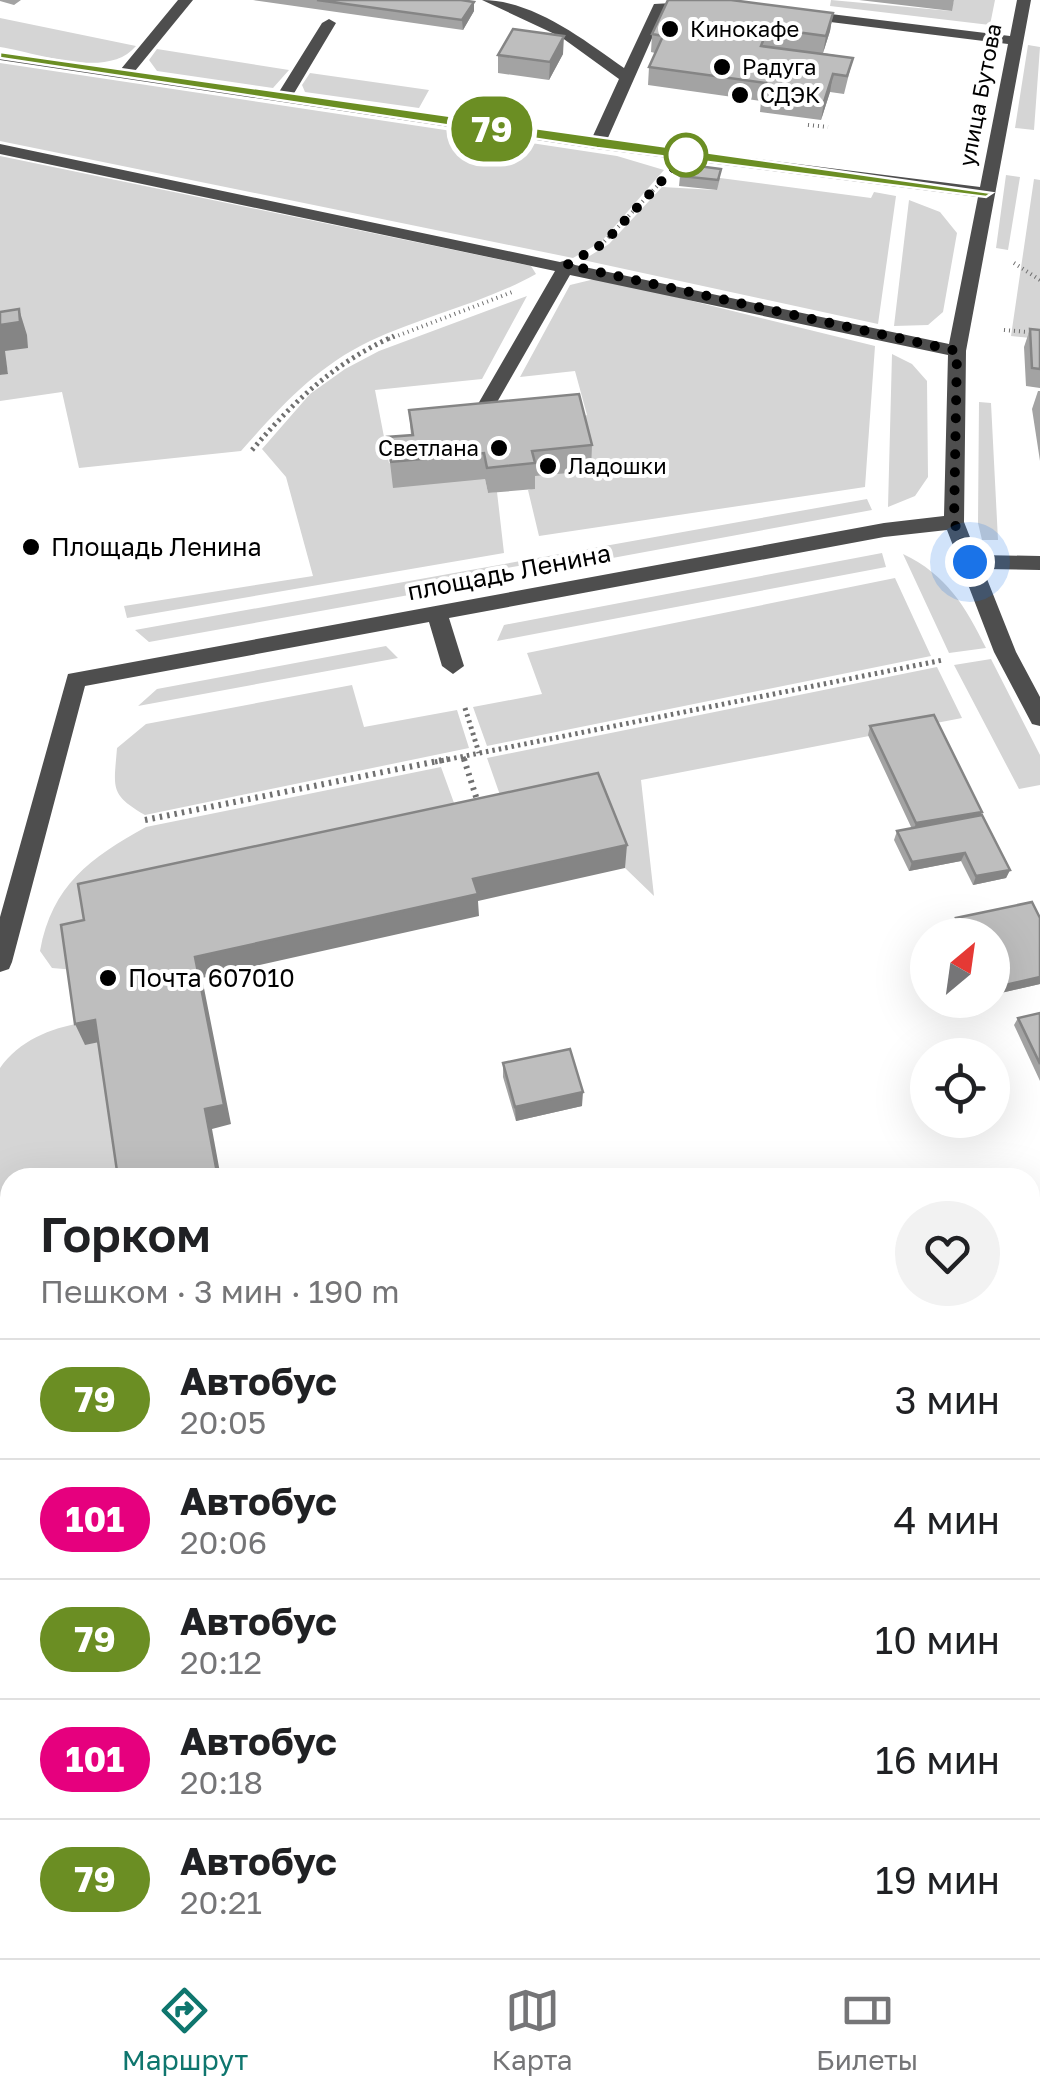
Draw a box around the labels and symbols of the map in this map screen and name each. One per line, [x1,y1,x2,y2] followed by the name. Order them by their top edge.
[690,15,799,42] place label: Кинокафе
[659,18,681,40] marker: Кинокафе
[952,21,1007,169] street label: улица Бутова
[742,53,816,80] place label: Радуга
[711,56,733,78] marker: Радуга
[760,81,821,108] place label: СДЭК
[729,84,751,106] marker: СДЭК
[447,96,537,162] line badge: 79
[665,134,707,176] unlabelled marker
[378,434,479,461] place label: Светлана
[488,437,510,459] marker: Светлана
[568,452,667,479] place label: Ладошки
[537,455,559,477] marker: Ладошки
[51,531,262,562] place label: Площадь Ленина
[20,536,42,558] marker: Площадь Ленина
[404,537,613,606] street label: площадь Ленина
[945,537,995,587] your location
[910,918,1010,1018] north arrow
[128,962,295,993] place label: Почта 607010
[97,967,119,989] marker: Почта 607010

